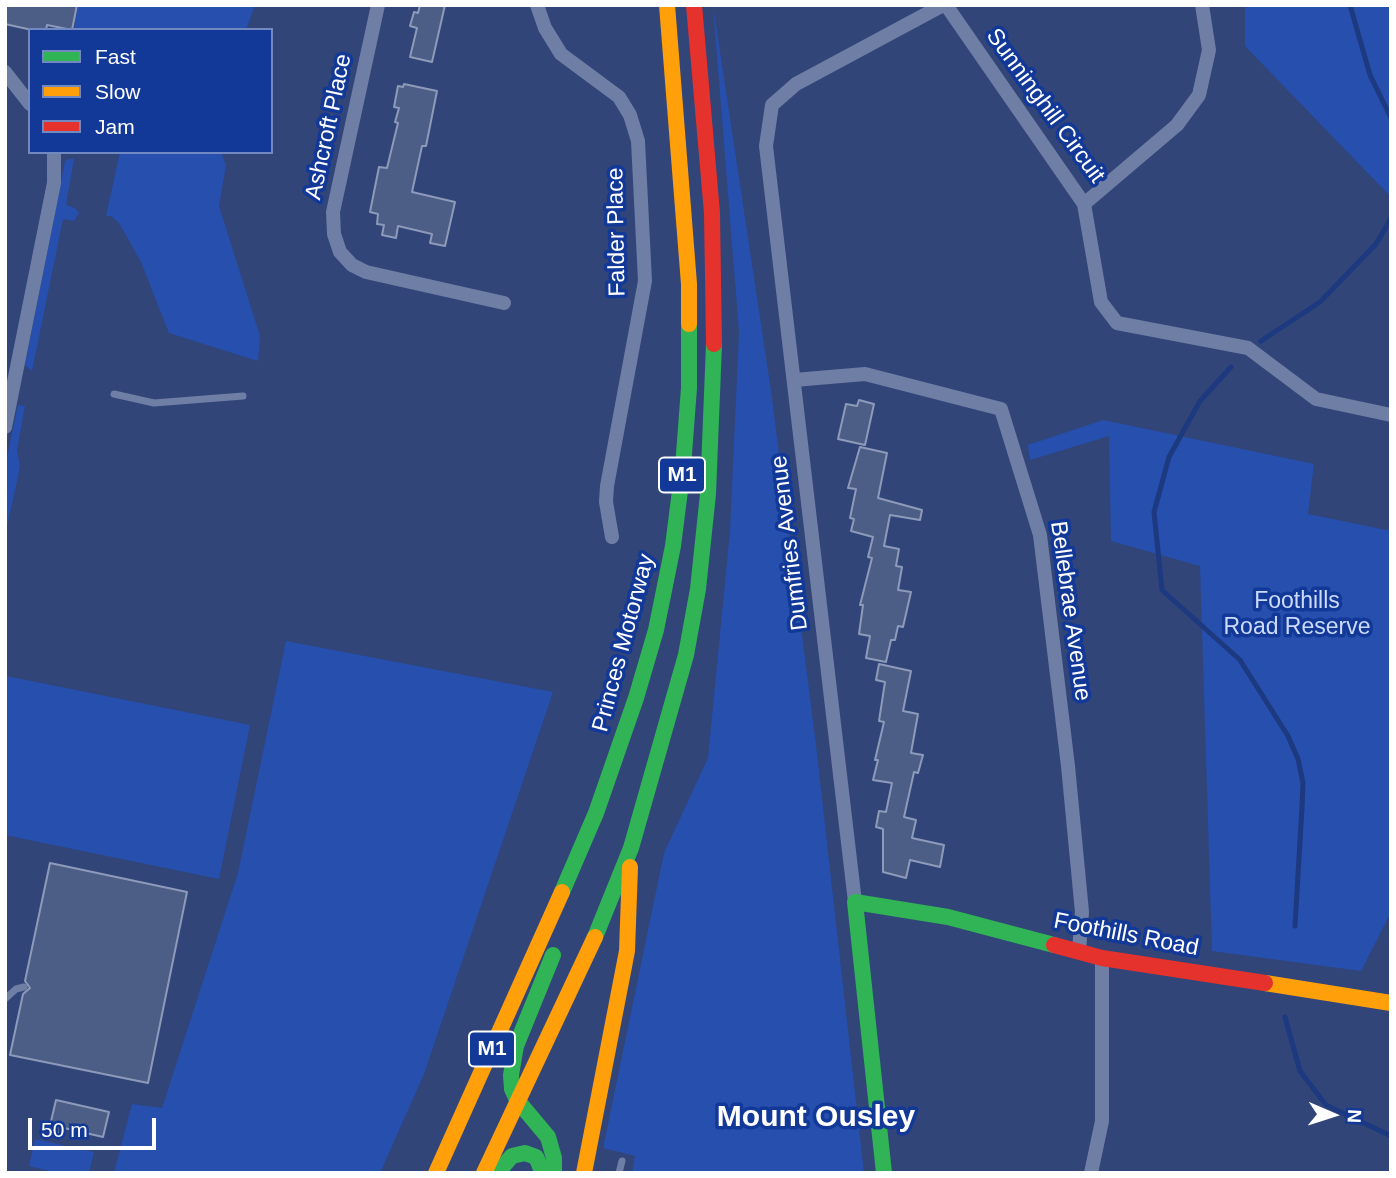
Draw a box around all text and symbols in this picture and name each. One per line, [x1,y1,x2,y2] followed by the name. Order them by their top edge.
[980,23,1110,189] street label: Sunninghill Circuit
[28,28,273,154] legend
[95,45,136,68] text: Fast
[300,52,358,202] street label: Ashcroft Place
[95,80,141,103] text: Slow
[95,115,135,138] text: Jam
[602,167,632,297] street label: Falder Place
[766,454,814,632] street label: Dumfries Avenue
[659,458,705,492] road number: M1
[1044,519,1096,703] street label: Bellebrae Avenue
[587,551,661,735] street label: Princes Motorway
[1223,588,1371,642] park label: Foothills Road Reserve
[1051,907,1201,963] street label: Foothills Road
[469,1032,515,1066] road number: M1
[1298,1080,1368,1150] north arrow
[717,1100,915,1136] district label: Mount Ousley
[32,1104,159,1148] scale bar
[1344,1109,1365,1124] text: N
[41,1118,88,1141] text: 50 m

